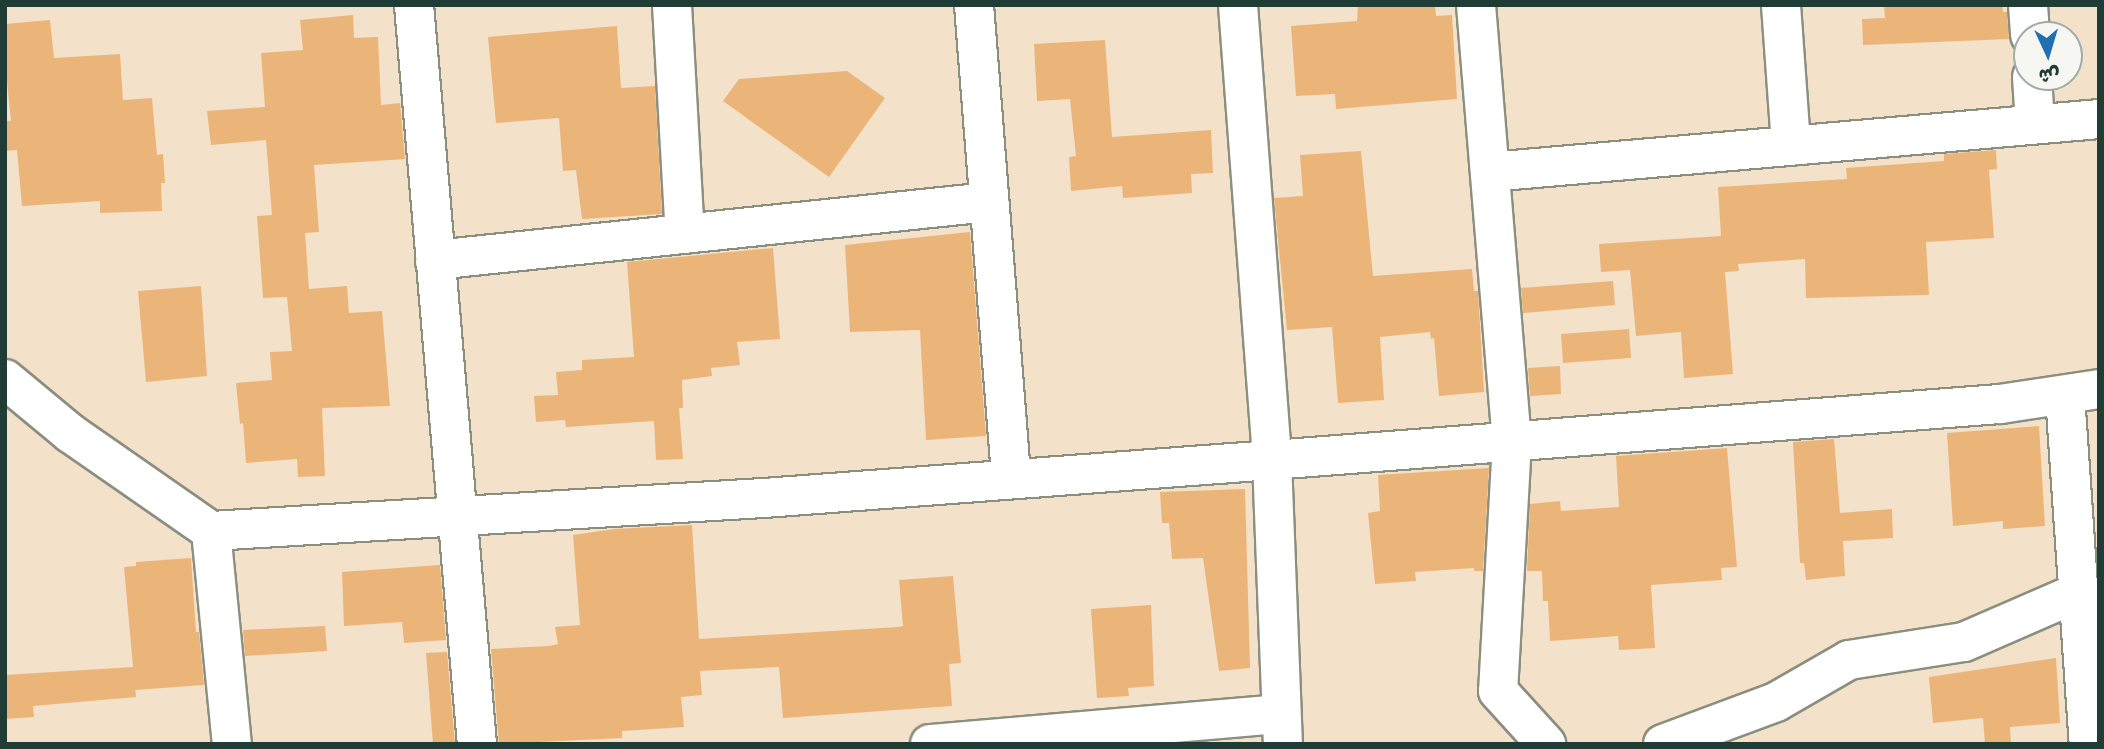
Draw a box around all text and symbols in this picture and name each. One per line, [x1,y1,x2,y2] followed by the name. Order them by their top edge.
[2013,21,2083,91] north arrow
[2038,62,2061,89] text: ش

